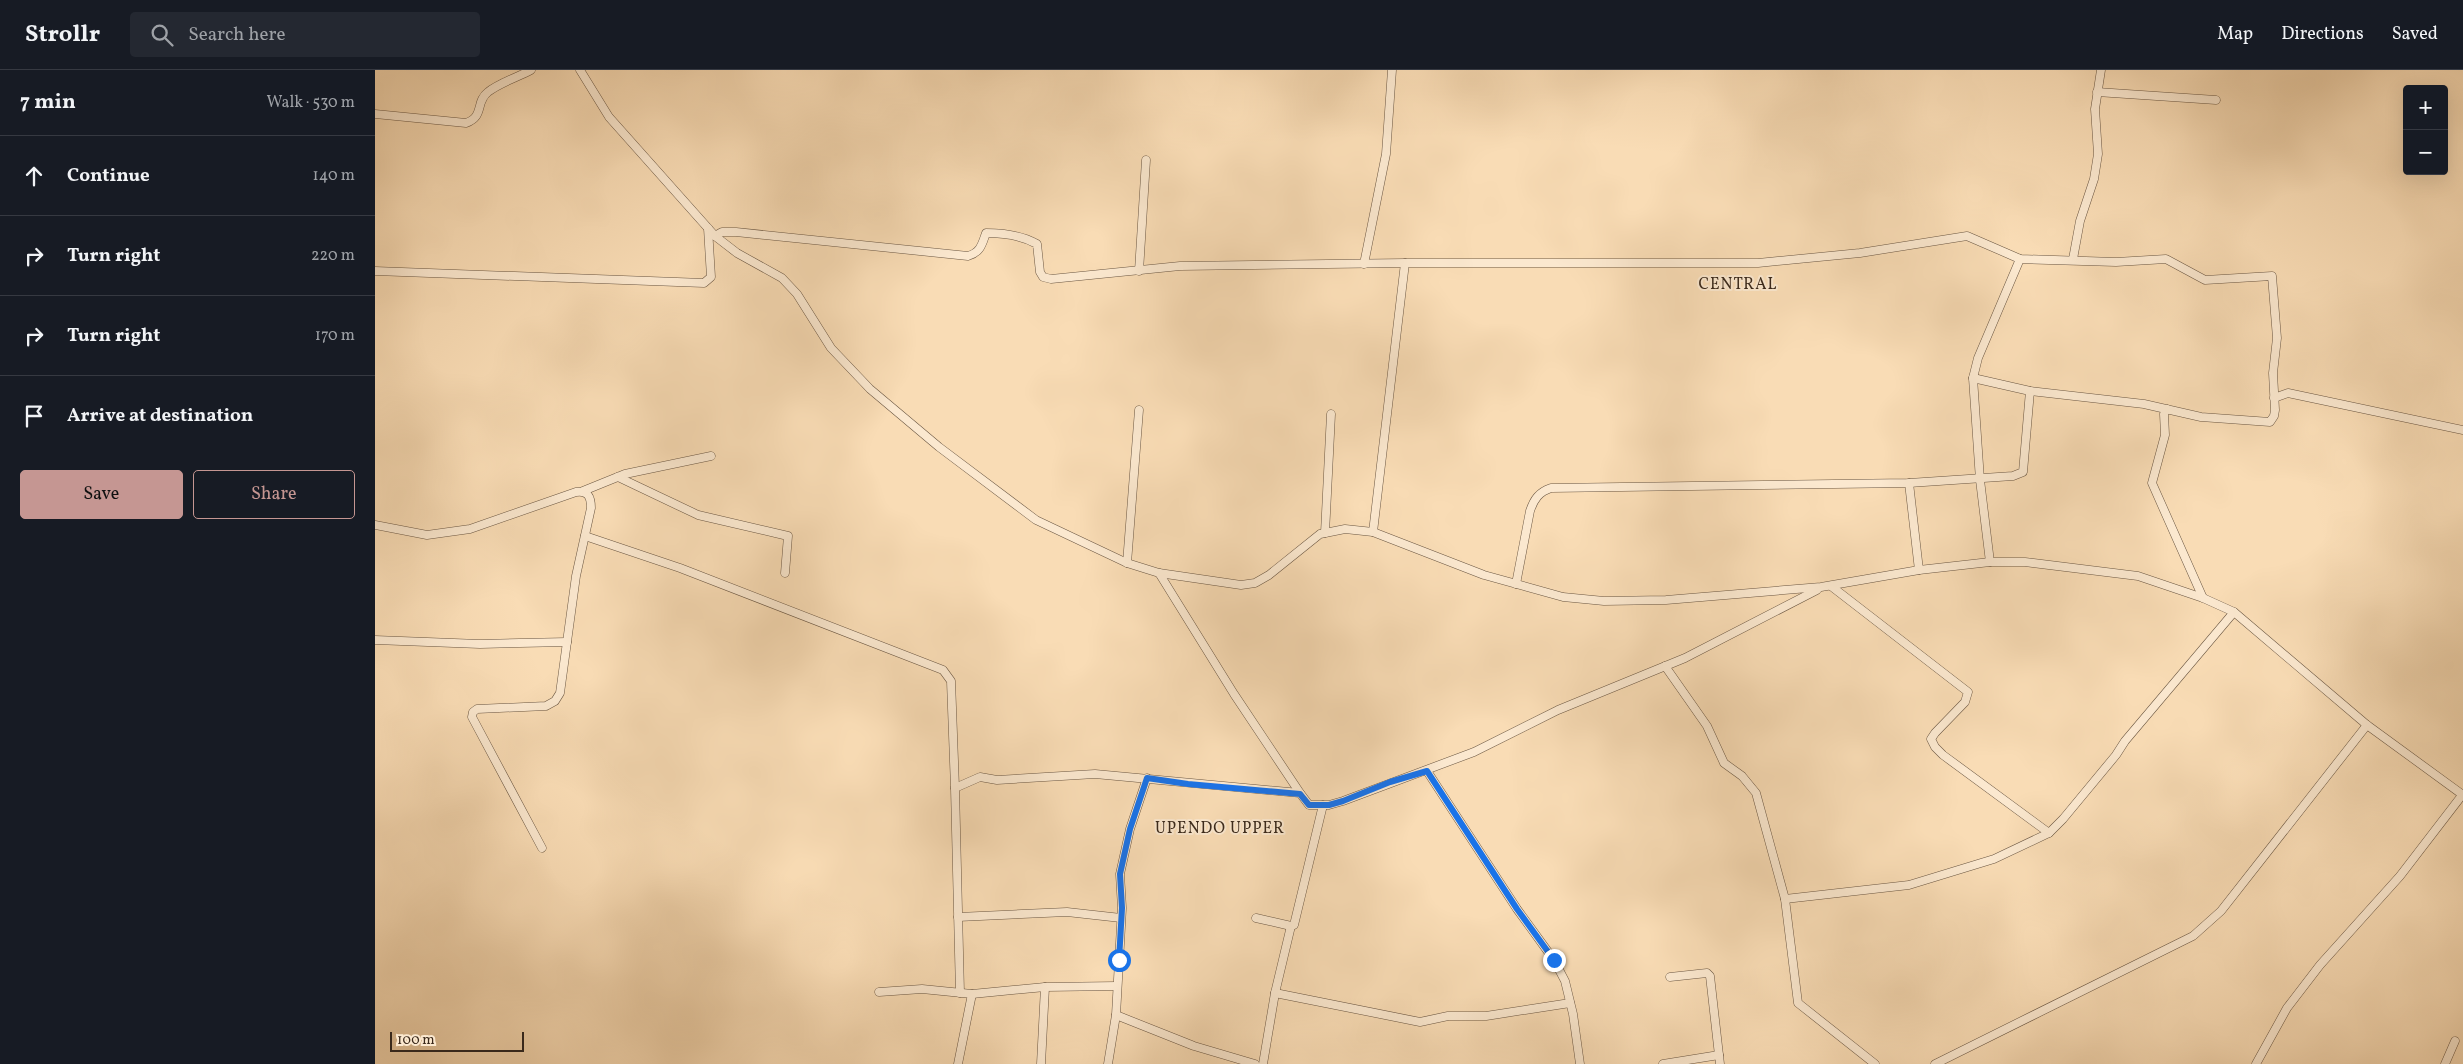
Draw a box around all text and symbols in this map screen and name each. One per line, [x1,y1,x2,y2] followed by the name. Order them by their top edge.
[130,12,480,57] search box
[25,18,100,52] text: Strollr
[148,21,176,49] icon: search
[188,22,286,48] text: Search here
[2217,22,2253,47] text: Map
[2281,22,2364,47] text: Directions
[2392,22,2438,47] text: Saved
[2403,85,2448,175] map controls
[2403,85,2448,130] button: +
[20,88,76,117] text: 7 min
[267,92,355,114] text: Walk · 530 m
[2403,130,2448,175] button: −
[20,162,48,190] icon: ahead
[67,163,150,189] text: Continue
[313,165,355,187] text: 140 m
[20,242,48,270] icon: right
[67,243,160,269] text: Turn right
[311,245,355,267] text: 220 m
[1698,274,1778,296] district label: CENTRAL
[20,322,48,350] icon: right
[67,323,160,349] text: Turn right
[315,325,355,347] text: 170 m
[20,402,48,430] icon: arrive
[67,403,253,429] text: Arrive at destination
[20,470,183,519] button: Save
[193,470,355,519] button: Share
[1155,818,1285,840] district label: UPENDO UPPER
[1108,949,1131,972] route start
[1543,949,1566,972] route end
[390,1029,524,1052] scale bar
[397,1031,435,1050] text: 100 m

